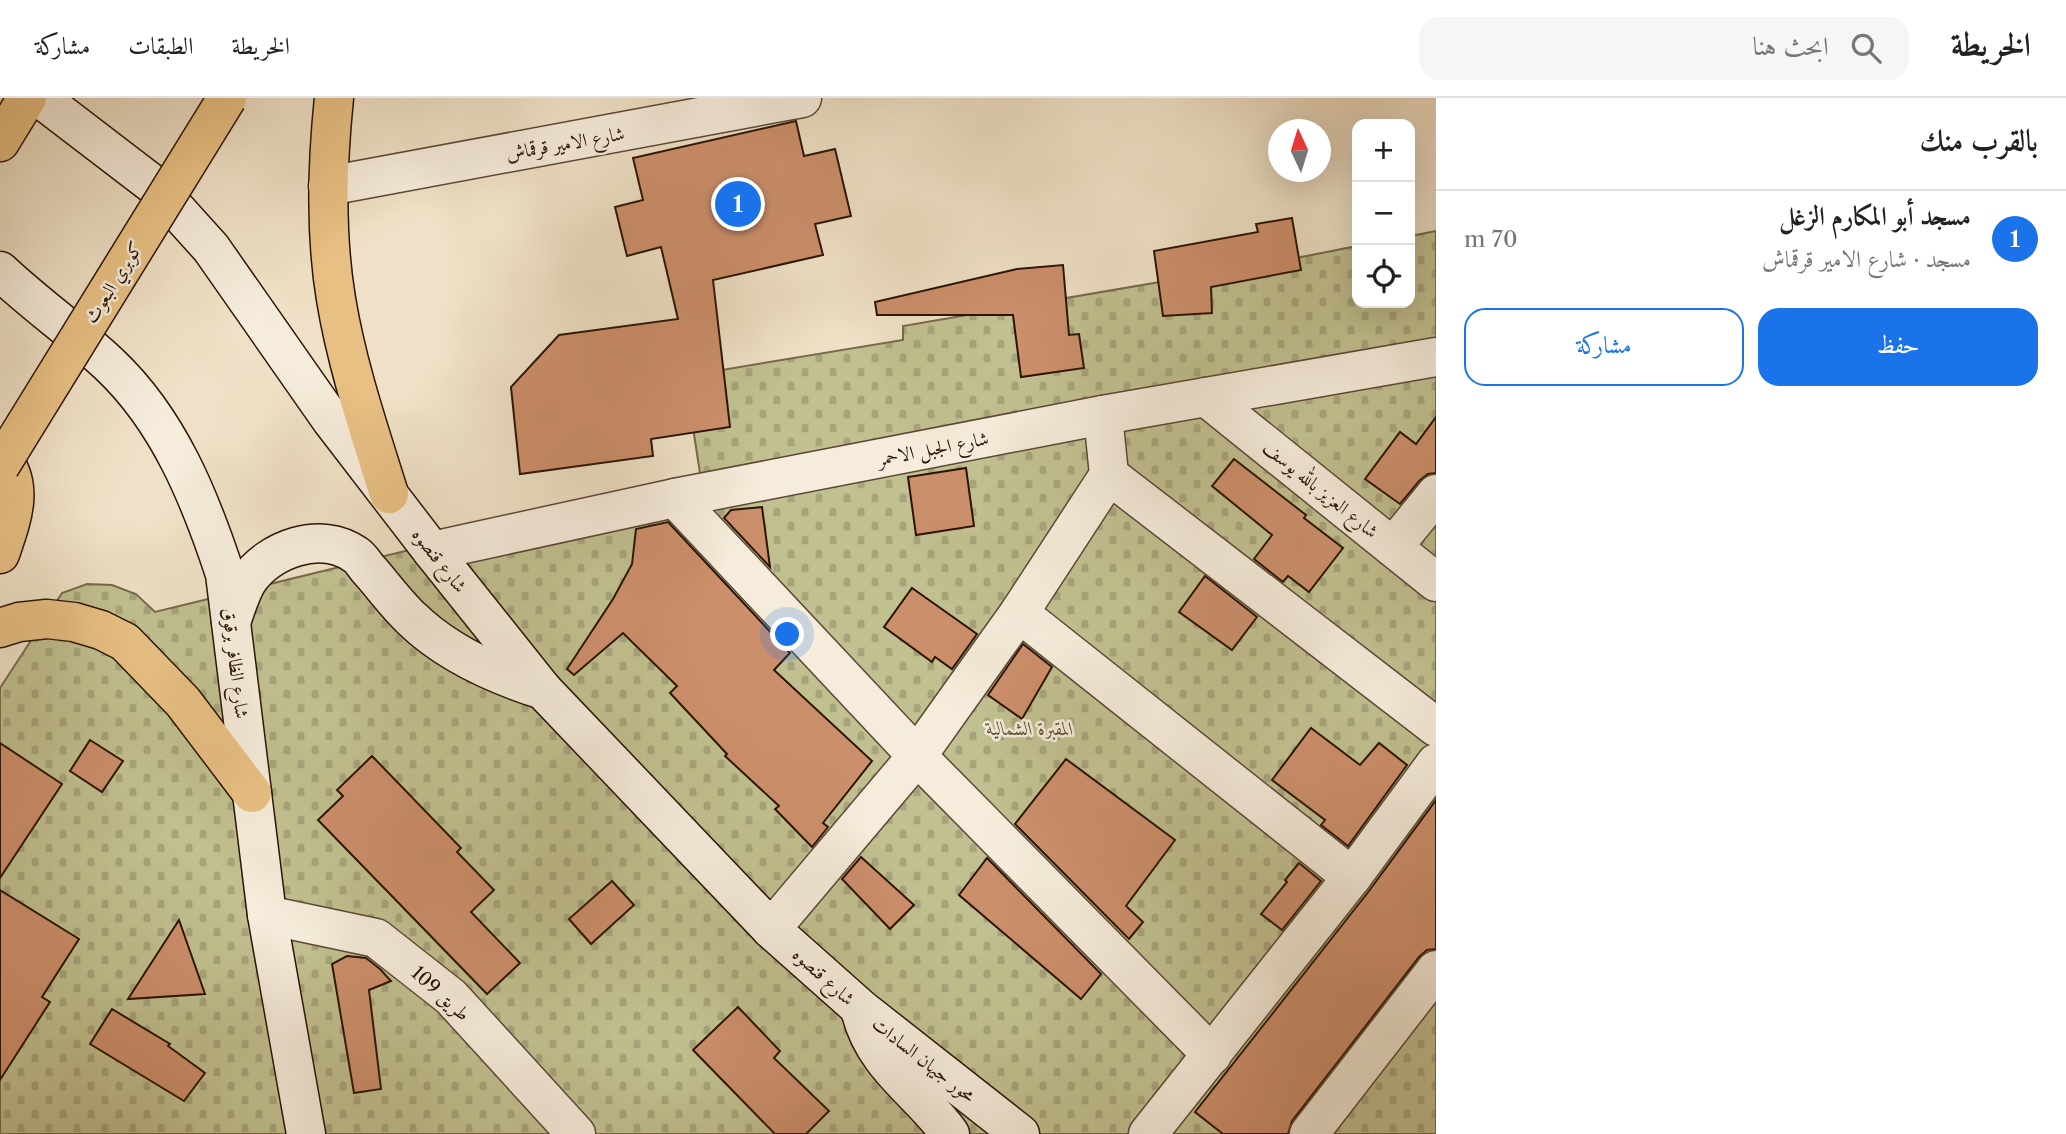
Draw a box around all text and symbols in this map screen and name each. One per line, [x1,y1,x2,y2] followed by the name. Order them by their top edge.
[1419,17,1909,80] search box
[1951,24,2031,65] text: الخريطة
[1847,29,1885,67] icon: search
[1752,30,1829,62] text: ابحث هنا
[35,31,90,60] text: مشاركة
[128,31,194,60] text: الطبقات
[232,31,290,60] text: الخريطة
[1268,119,1331,182] north arrow
[1352,119,1415,308] map controls
[1352,119,1415,182] button: +
[504,122,627,169] street label: شارع الامير قرقماش
[1920,122,2038,159] text: بالقرب منك
[715,178,761,230] pin: 1
[1352,182,1415,245] button: −
[1779,200,1971,232] text: مسجد أبو المكارم الزغل
[1464,225,1517,253] text: 70 m
[2010,225,2020,253] text: 1
[79,237,151,330] street label: كوبري البعوث
[1352,245,1415,308] button: locate
[1762,245,1971,273] text: مسجد · شارع الامير قرقماش
[1464,308,1744,386] button: مشاركة
[1758,308,2038,386] button: حفظ
[874,426,991,475] street label: شارع الجبل الاحمر
[1256,434,1385,546] street label: شارع العزيز بالله يوسف
[404,523,472,600] street label: شارع قنصوه
[213,606,254,720] street label: شارع الظافر برقوق
[770,617,804,651] your location
[984,717,1074,740] park label: المقبرة الشمالية
[785,943,859,1013] street label: شارع قنصوه
[406,961,475,1026] street label: طريق 109
[867,1012,980,1108] street label: محور جيهان السادات

